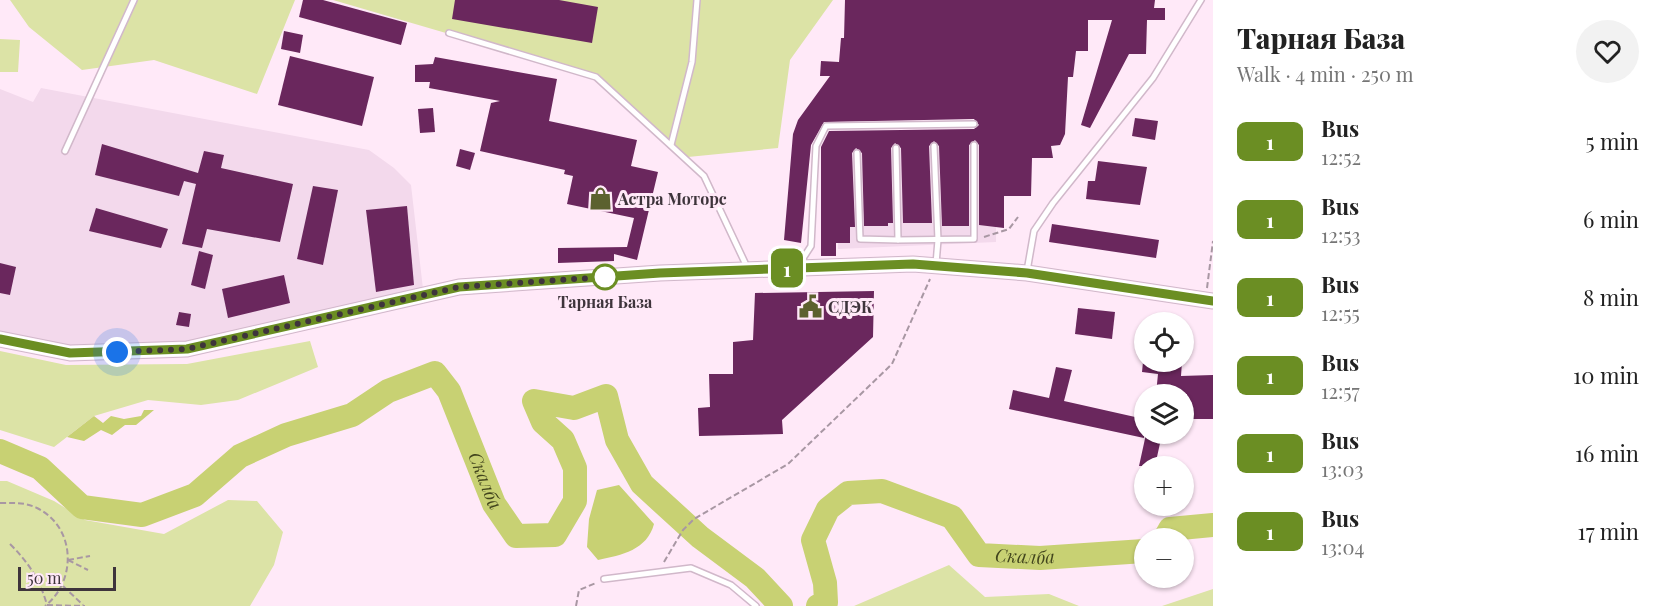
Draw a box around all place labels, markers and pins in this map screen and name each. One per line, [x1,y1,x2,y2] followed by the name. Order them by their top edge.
[587,186,613,212] shop icon: Астра Моторс
[617,188,727,209] place label: Астра Моторс
[592,264,618,290] marker: Тарная База
[558,291,653,312] place label: Тарная База
[797,294,823,320] public building icon: СДЭК
[828,296,873,317] place label: СДЭК

